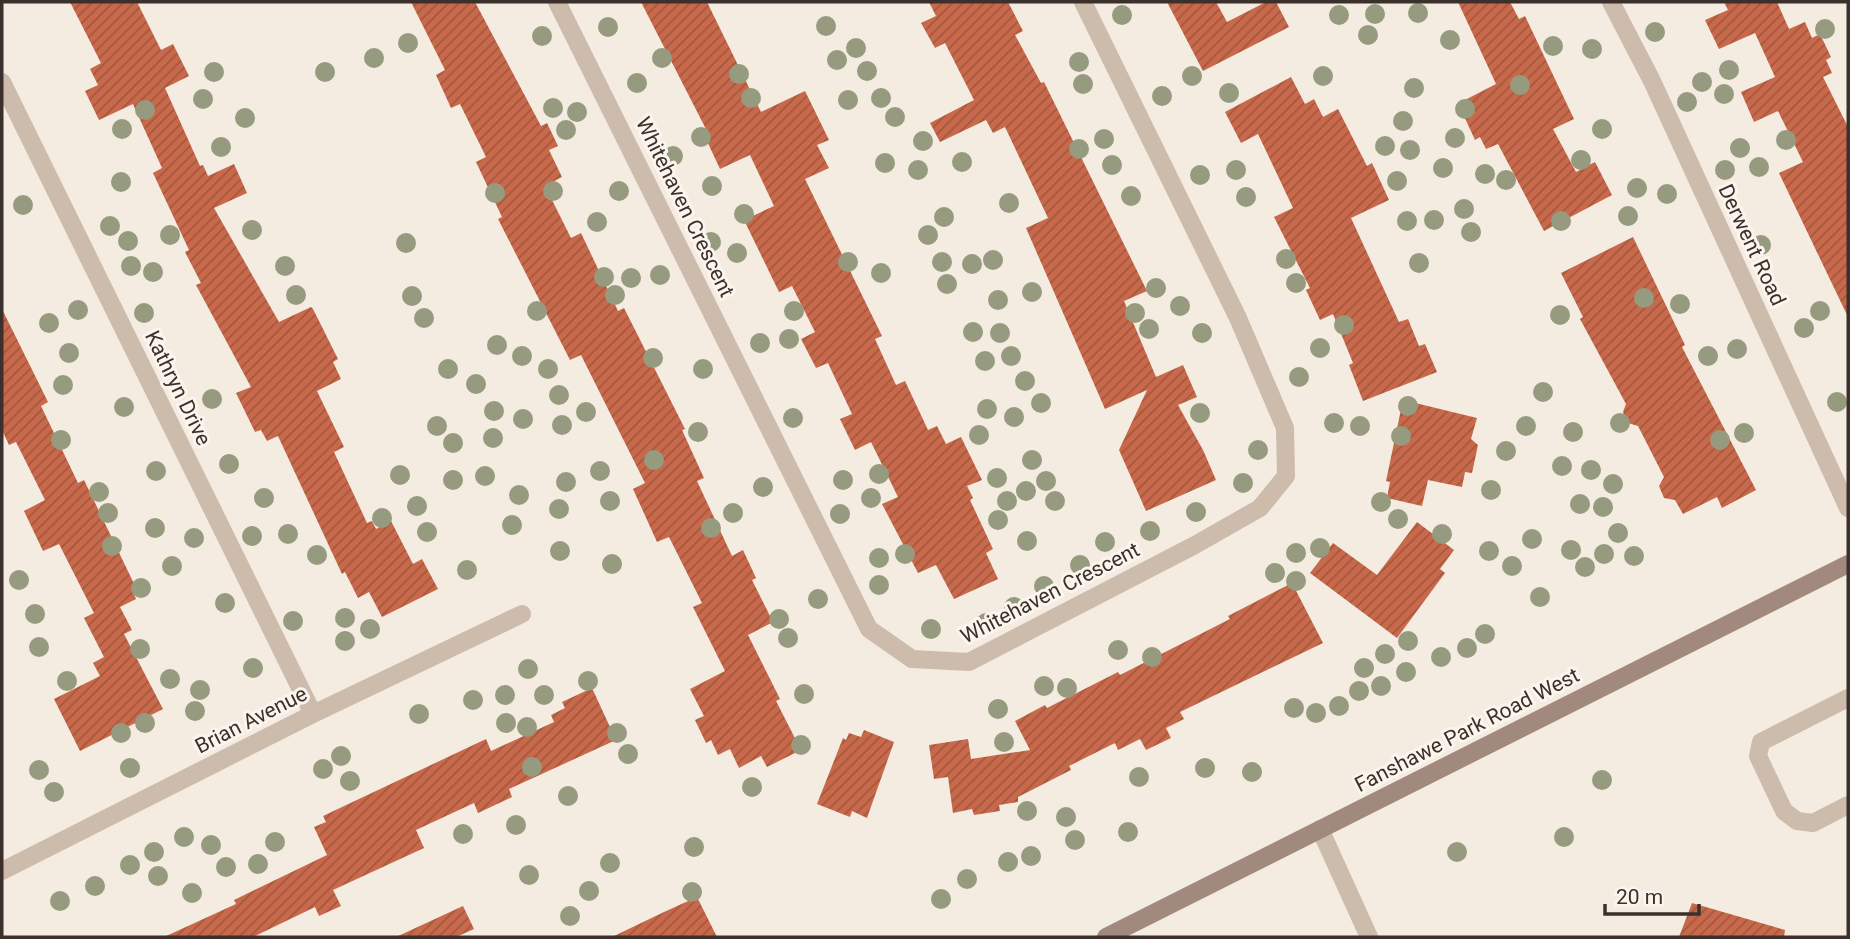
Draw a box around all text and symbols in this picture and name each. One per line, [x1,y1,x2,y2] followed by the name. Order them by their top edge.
[631,113,739,301] street label: Whitehaven Crescent
[1713,181,1791,309] street label: Derwent Road
[140,327,216,449] street label: Kathryn Drive
[957,537,1143,648] street label: Whitehaven Crescent
[1351,663,1583,797] street label: Fanshawe Park Road West
[191,682,311,758] street label: Brian Avenue
[1605,872,1700,916] scale bar
[1616,885,1663,909] text: 20 m

